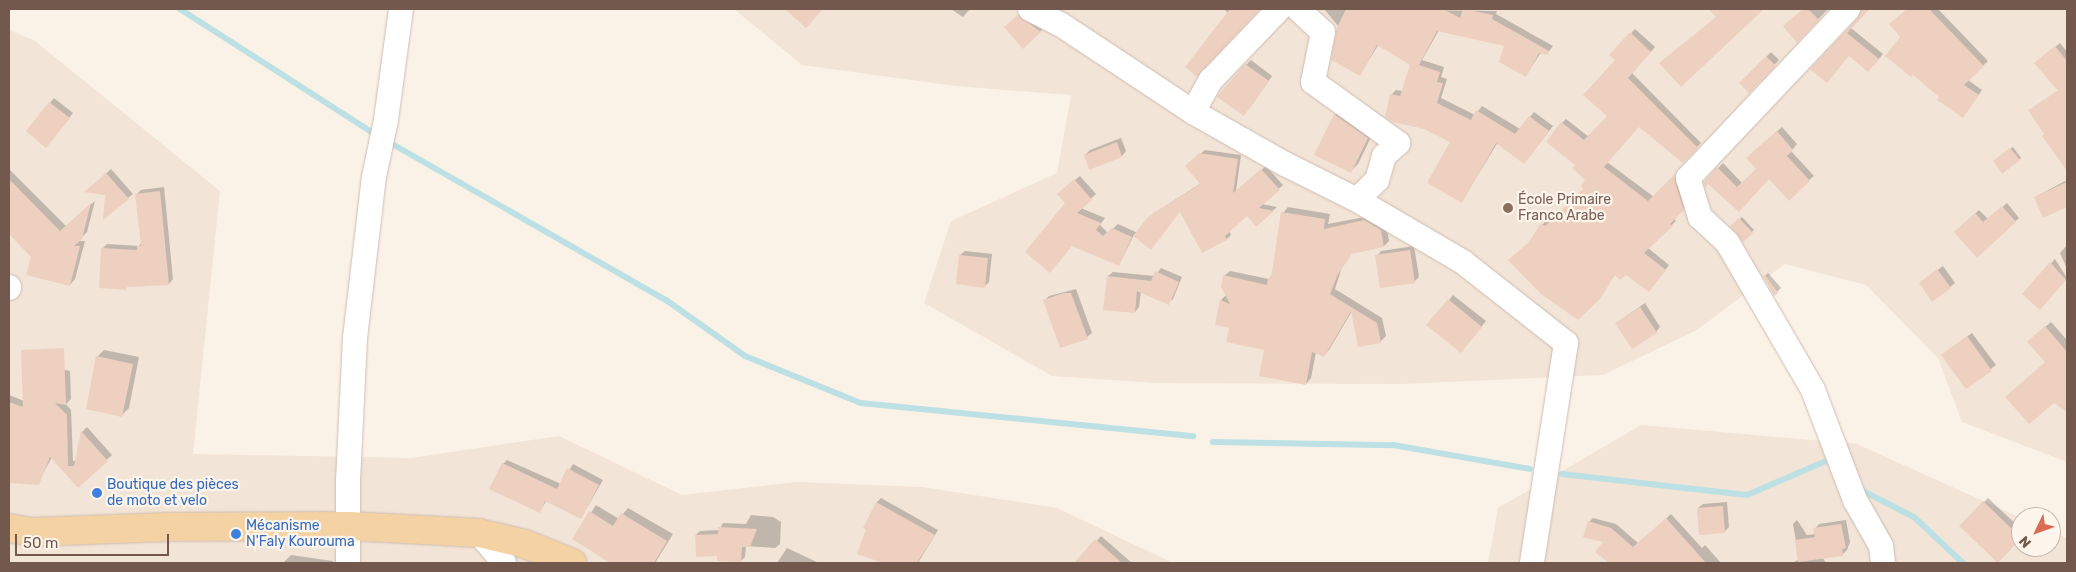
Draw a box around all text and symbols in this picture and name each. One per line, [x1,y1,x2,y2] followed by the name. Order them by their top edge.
[1518,192,1611,224] place label: École Primaire Franco Arabe
[1502,202,1514,214] marker: École Primaire Franco Arabe
[107,477,239,510] place label: Boutique des pièces de moto et velo
[91,487,103,499] marker: Boutique des pièces de moto et velo
[2011,507,2061,557] north arrow
[246,518,355,550] place label: Mécanisme N'Faly Kourouma
[18,524,171,556] scale bar
[230,528,242,540] marker: Mécanisme N'Faly Kourouma
[2016,532,2035,551] text: N
[23,534,58,552] text: 50 m

